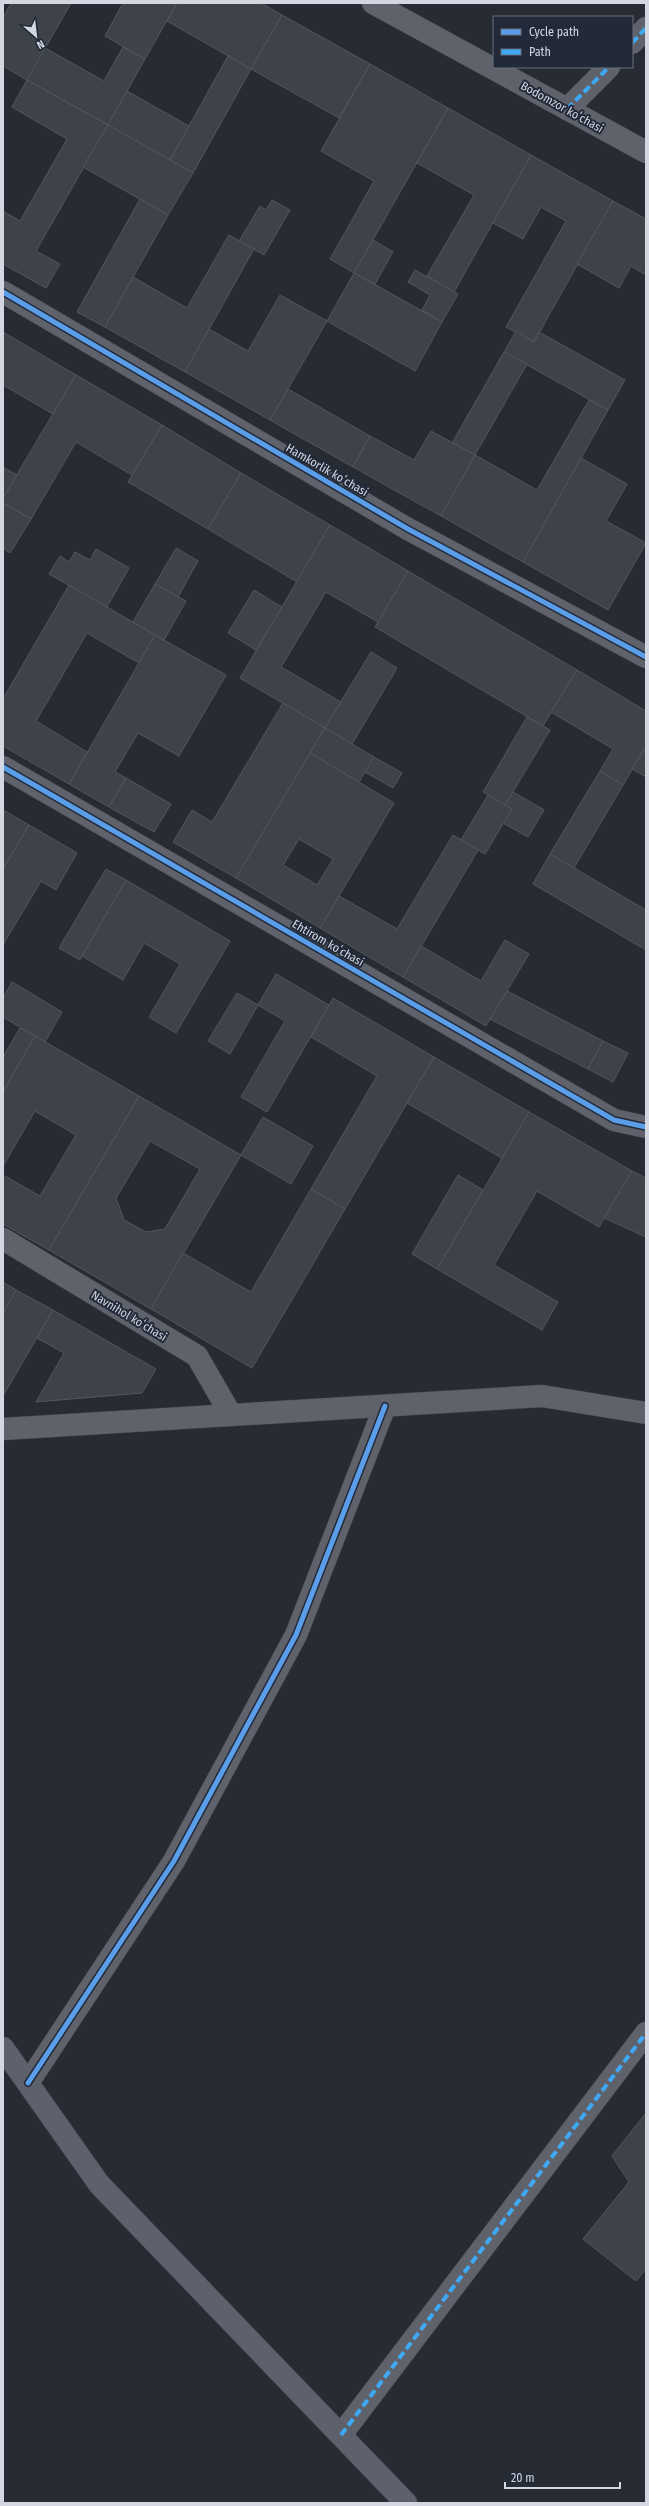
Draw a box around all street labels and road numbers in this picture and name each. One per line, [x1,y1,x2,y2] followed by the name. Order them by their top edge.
[518,78,606,135] street label: Bodomzor koʻchasi
[283,440,371,499] street label: Hamkorlik koʻchasi
[290,916,367,969] street label: Ehtirom koʻchasi
[89,1287,170,1344] street label: Navnihol koʻchasi

